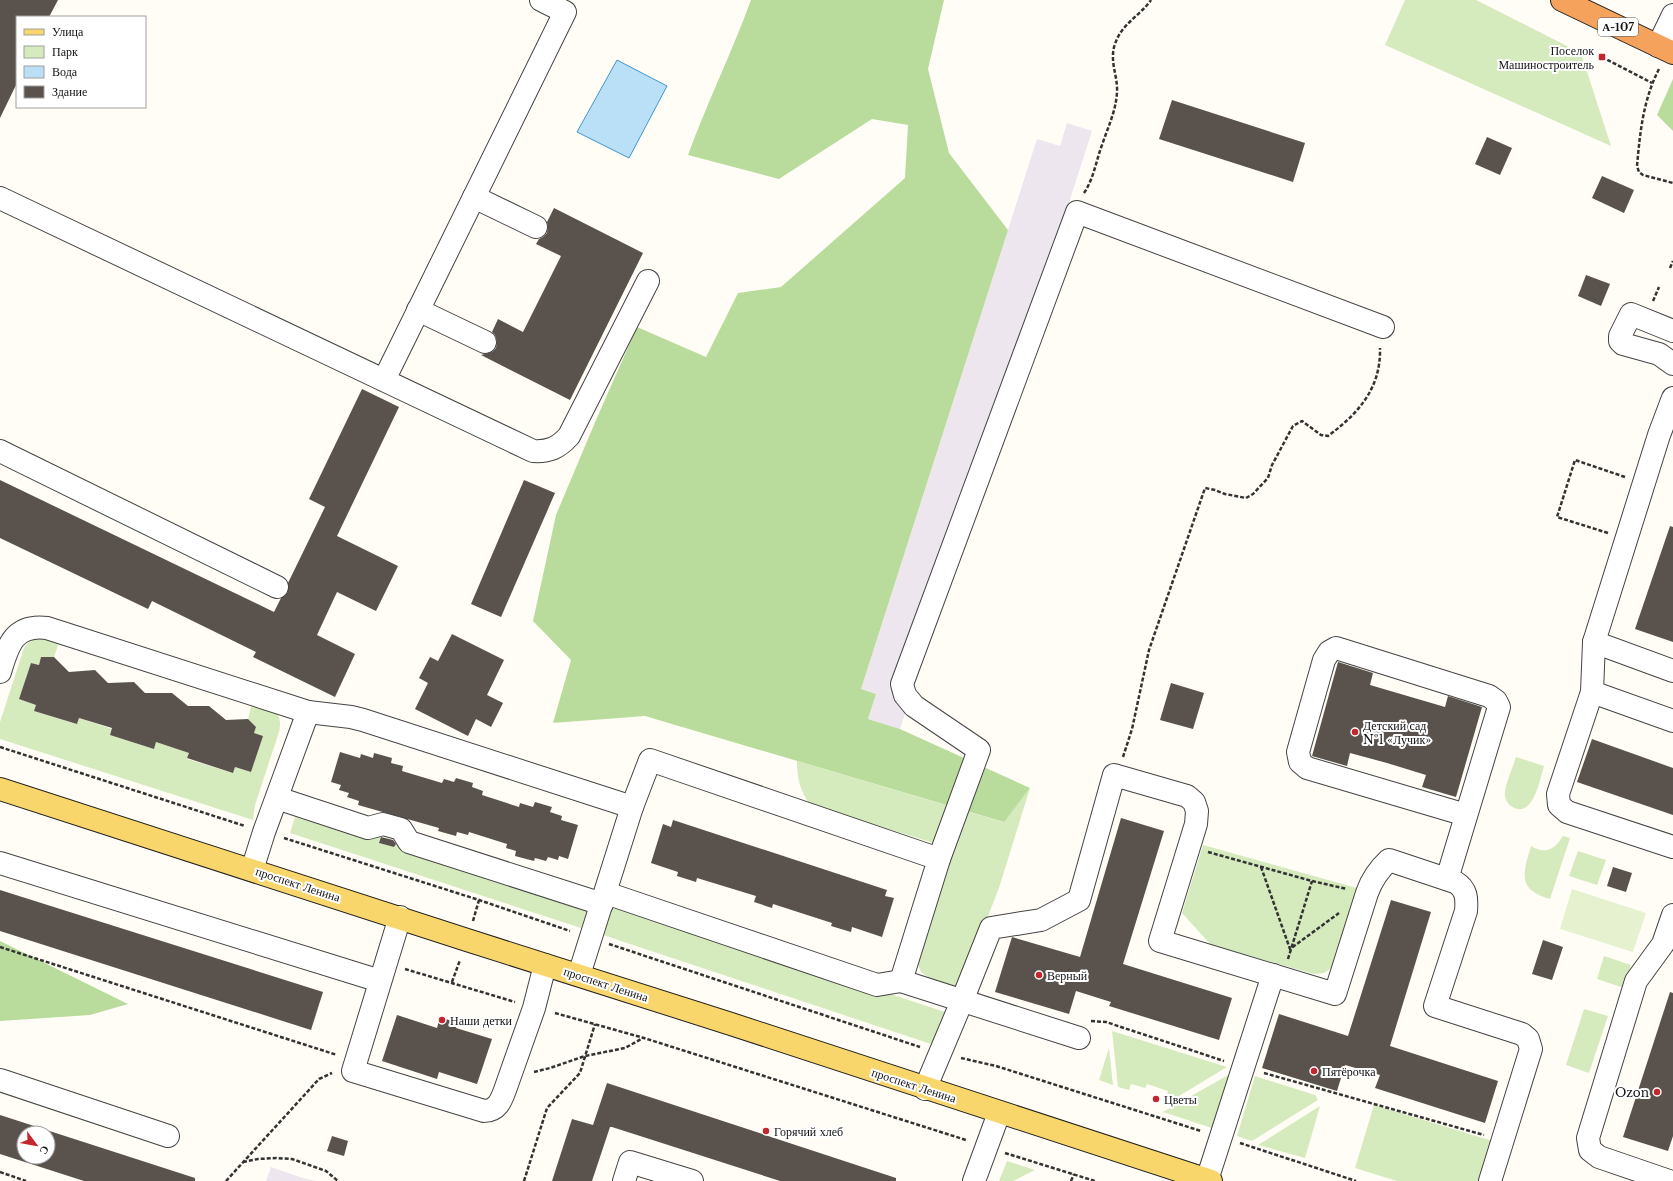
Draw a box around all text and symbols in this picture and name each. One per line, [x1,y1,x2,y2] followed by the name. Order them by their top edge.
[16,16,146,108] legend
[1598,18,1638,36] road number: А-107
[52,24,84,39] text: Улица
[1498,43,1595,72] place label: Поселок Машиностроитель
[52,44,78,59] text: Парк
[1597,52,1607,62] marker: Поселок Машиностроитель
[52,64,78,79] text: Вода
[52,84,87,99] text: Здание
[1363,718,1431,747] place label: Детский сад №1 «Лучик»
[1350,727,1360,737] marker: Детский сад №1 «Лучик»
[254,863,343,905] street label: проспект Ленина
[562,963,651,1005] street label: проспект Ленина
[1047,968,1088,983] place label: Верный
[1034,970,1044,980] marker: Верный
[450,1013,513,1028] place label: Наши детки
[437,1015,447,1025] marker: Наши детки
[870,1064,959,1106] street label: проспект Ленина
[1322,1064,1376,1079] place label: Пятёрочка
[1309,1066,1319,1076] marker: Пятёрочка
[1615,1085,1649,1100] place label: Ozon
[1652,1087,1662,1097] marker: Ozon
[1164,1092,1197,1107] place label: Цветы
[1151,1094,1161,1104] marker: Цветы
[774,1124,843,1139] place label: Горячий хлеб
[16,1125,56,1165] north arrow
[761,1126,771,1136] marker: Горячий хлеб
[36,1143,53,1157] text: С

